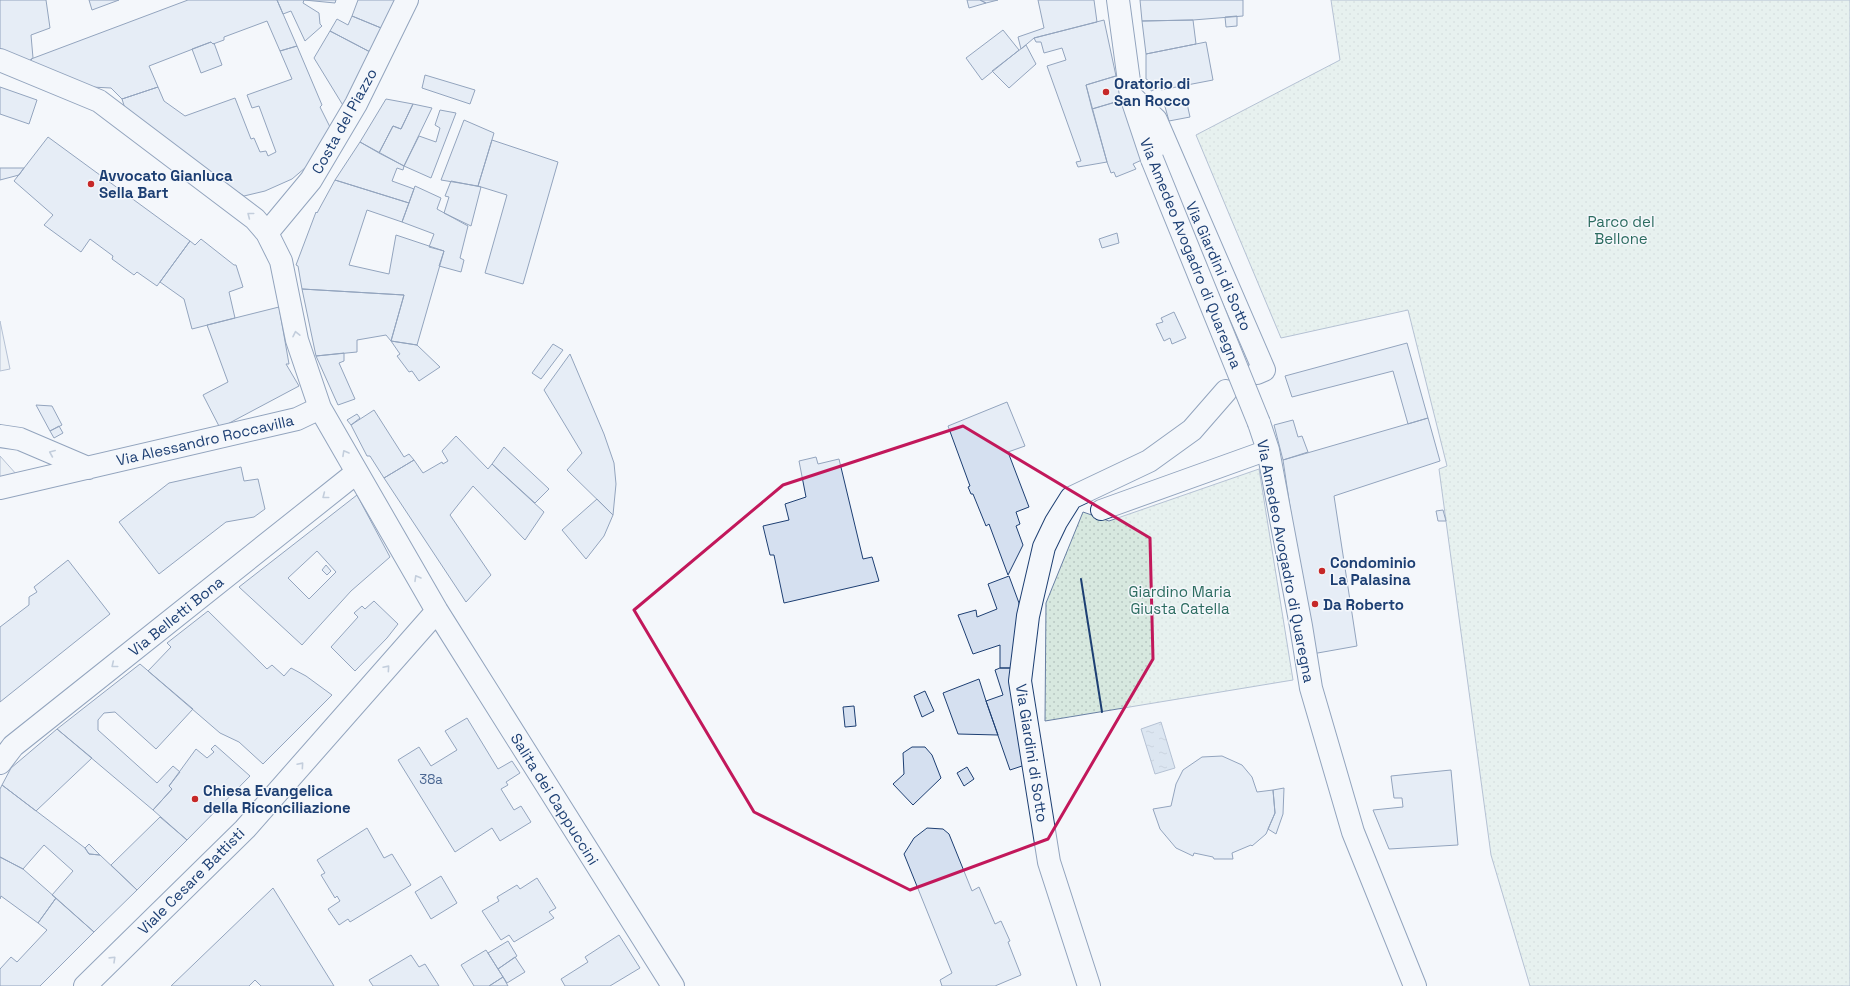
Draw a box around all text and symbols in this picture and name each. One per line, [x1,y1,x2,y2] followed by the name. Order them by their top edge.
[307,65,381,177] street label: Costa del Piazzo
[1114,74,1190,110] place label: Oratorio di San Rocco
[1101,87,1111,97] marker: Oratorio di San Rocco
[1136,135,1246,371] street label: Via Amedeo Avogadro di Quaregna
[99,166,233,202] place label: Avvocato Gianluca Sella Bart
[86,179,96,189] marker: Avvocato Gianluca Sella Bart
[1182,198,1256,334] street label: Via Giardini di Sotto
[1587,212,1655,248] park label: Parco del Bellone
[248,213,255,220] one-way arrow
[292,330,300,337] one-way arrow
[114,410,296,470] street label: Via Alessandro Roccavilla
[1253,438,1319,684] street label: Via Amedeo Avogadro di Quaregna
[49,449,56,457] one-way arrow
[343,450,350,457] one-way arrow
[323,492,330,499] one-way arrow
[1330,553,1416,589] place label: Condominio La Palasina
[1317,566,1327,576] marker: Condominio La Palasina
[125,572,228,660] street label: Via Belletti Bona
[415,575,422,582] one-way arrow
[1129,582,1232,618] park label: Giardino Maria Giusta Catella
[1323,595,1404,614] place label: Da Roberto
[1310,599,1320,609] marker: Da Roberto
[112,660,119,667] one-way arrow
[382,665,390,673] one-way arrow
[1012,683,1052,823] street label: Via Giardini di Sotto
[507,730,603,868] street label: Salita dei Cappuccini
[296,763,303,770] one-way arrow
[419,771,443,788] house number: 38a
[203,781,351,817] place label: Chiesa Evangelica della Riconciliazione
[190,794,200,804] marker: Chiesa Evangelica della Riconciliazione
[134,824,248,938] street label: Viale Cesare Battisti
[108,956,116,964] one-way arrow

